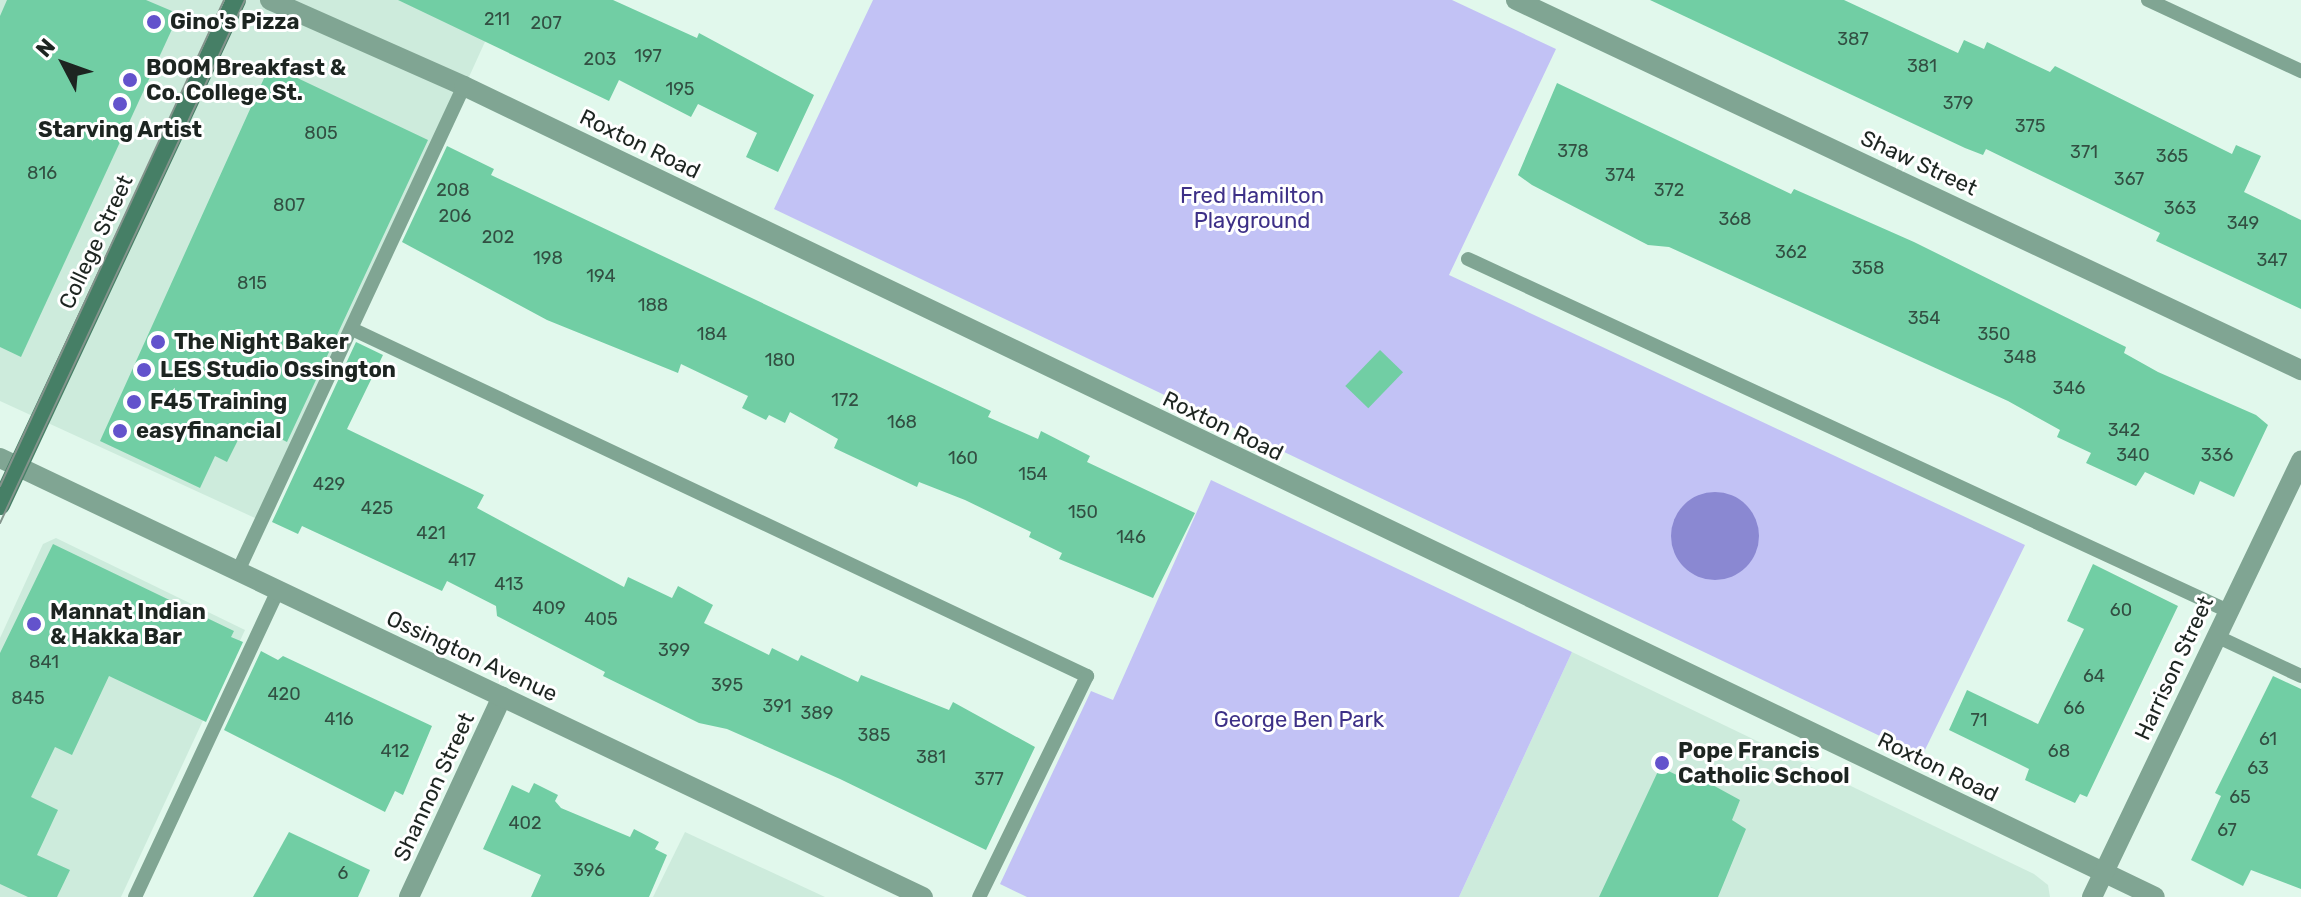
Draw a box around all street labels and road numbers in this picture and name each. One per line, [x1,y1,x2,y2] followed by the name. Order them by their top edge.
[576,104,704,184] street label: Roxton Road
[1856,124,1982,202] street label: Shaw Street
[53,171,139,313] street label: College Street
[1159,386,1287,466] street label: Roxton Road
[2129,592,2219,744] street label: Harrison Street
[382,605,562,707] street label: Ossington Avenue
[388,709,480,865] street label: Shannon Street
[1874,727,2002,807] street label: Roxton Road

